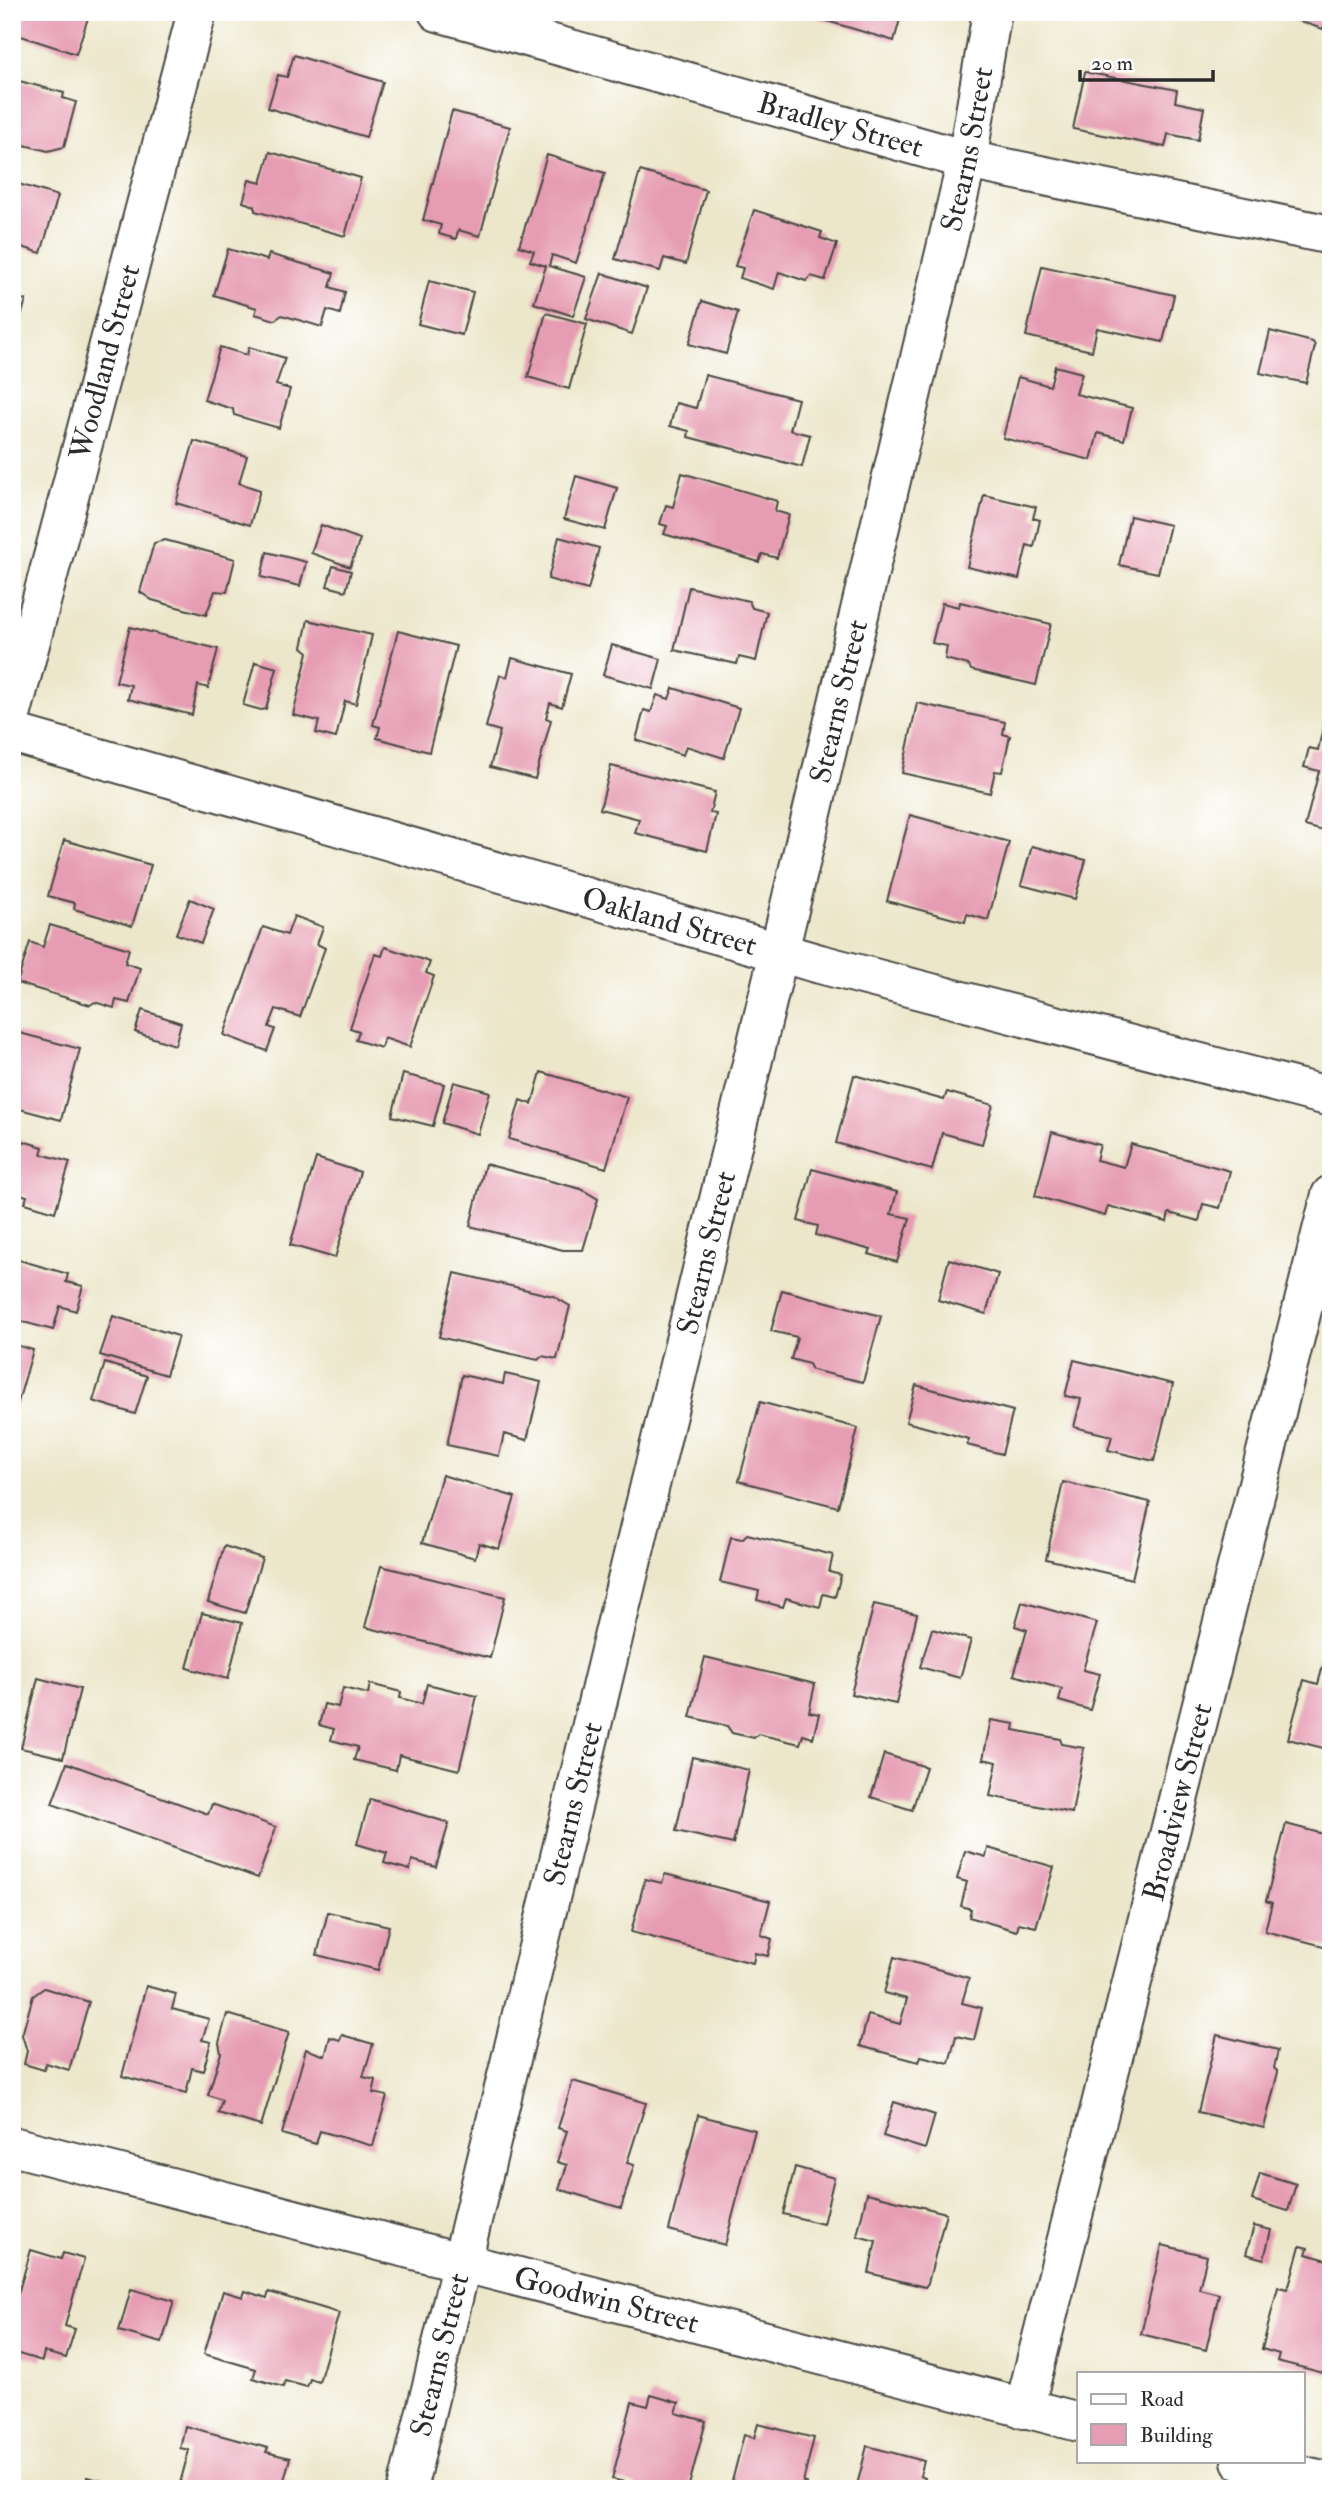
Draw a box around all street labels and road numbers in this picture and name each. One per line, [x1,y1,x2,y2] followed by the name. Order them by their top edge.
[933,64,1001,235] street label: Stearns Street
[754,84,927,166] street label: Bradley Street
[61,260,149,465] street label: Woodland Street
[802,616,876,787] street label: Stearns Street
[578,879,761,964] street label: Oakland Street
[669,1167,744,1338] street label: Stearns Street
[1135,1699,1221,1905] street label: Broadview Street
[536,1718,611,1889] street label: Stearns Street
[510,2259,703,2342] street label: Goodwin Street
[402,2269,478,2440] street label: Stearns Street

